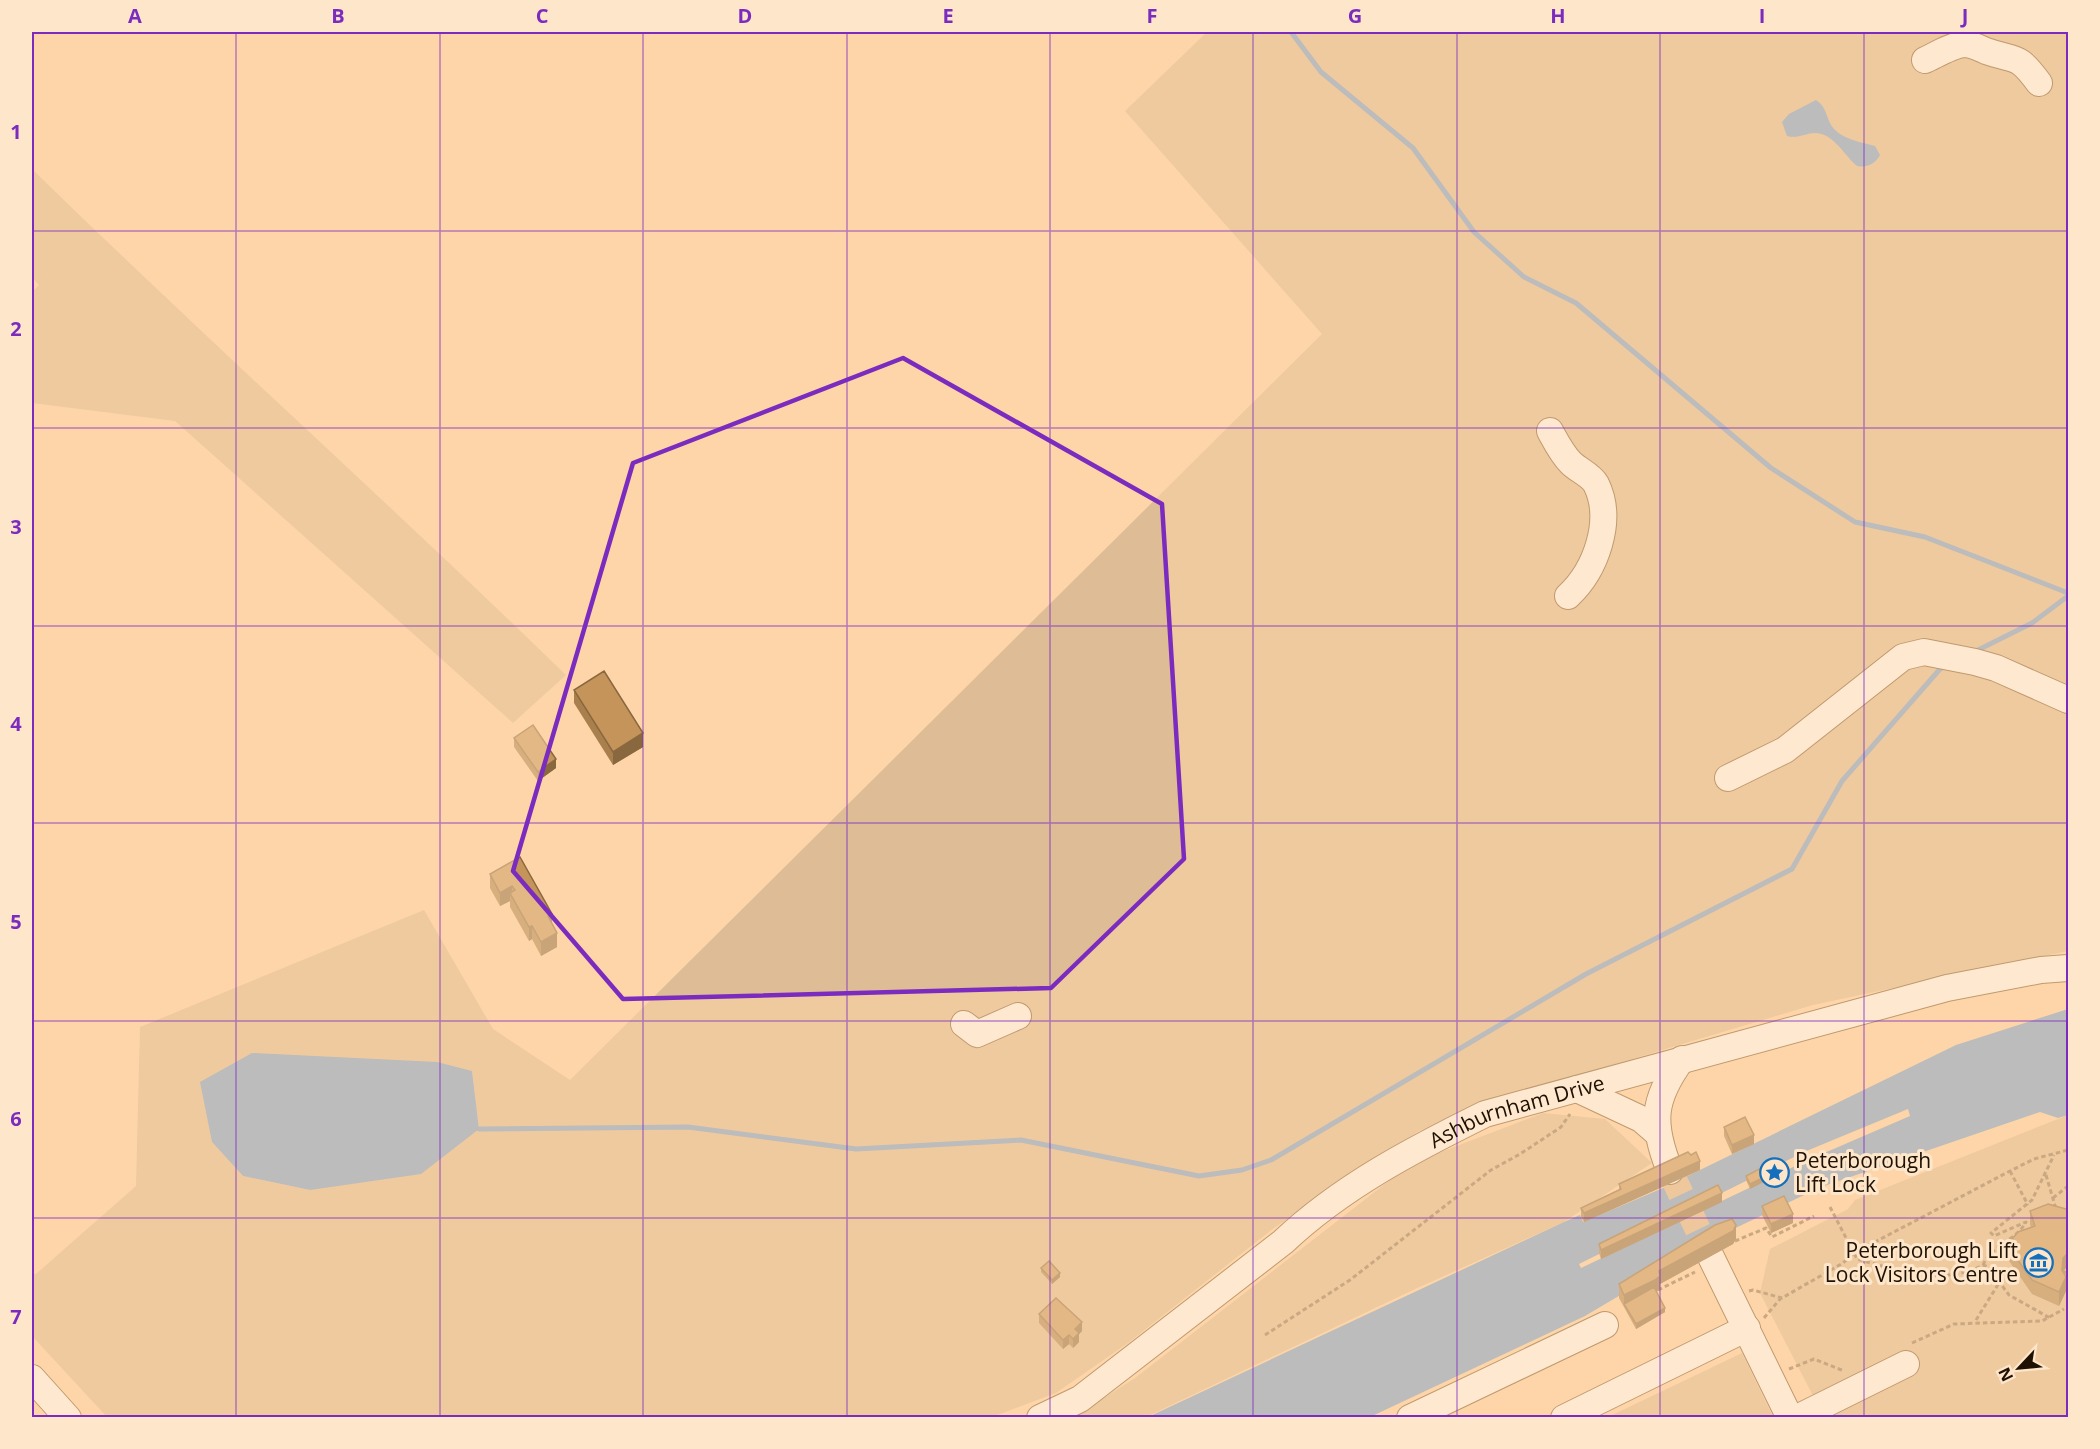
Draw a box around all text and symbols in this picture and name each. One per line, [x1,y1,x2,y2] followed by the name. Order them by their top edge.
[128,2,142,29] text: A
[331,2,345,29] text: B
[536,2,549,29] text: C
[738,2,752,29] text: D
[942,2,954,29] text: E
[1147,2,1157,29] text: F
[1348,2,1362,29] text: G
[1550,2,1566,29] text: H
[1759,2,1765,29] text: I
[1960,2,1968,29] text: J
[10,118,22,145] text: 1
[10,315,22,342] text: 2
[10,513,22,540] text: 3
[10,710,22,737] text: 4
[10,908,22,935] text: 5
[1424,1068,1608,1154] street label: Ashburnham Drive
[10,1105,22,1132] text: 6
[1795,1146,1931,1198] place label: Peterborough Lift Lock
[1758,1156,1790,1188] place icon: Peterborough Lift Lock
[1825,1236,2018,1288] place label: Peterborough Lift Lock Visitors Centre
[2023,1246,2055,1278] museum icon: Peterborough Lift Lock Visitors Centre
[10,1303,22,1330] text: 7
[1989,1338,2049,1398] north arrow
[1993,1364,2018,1385] text: N

